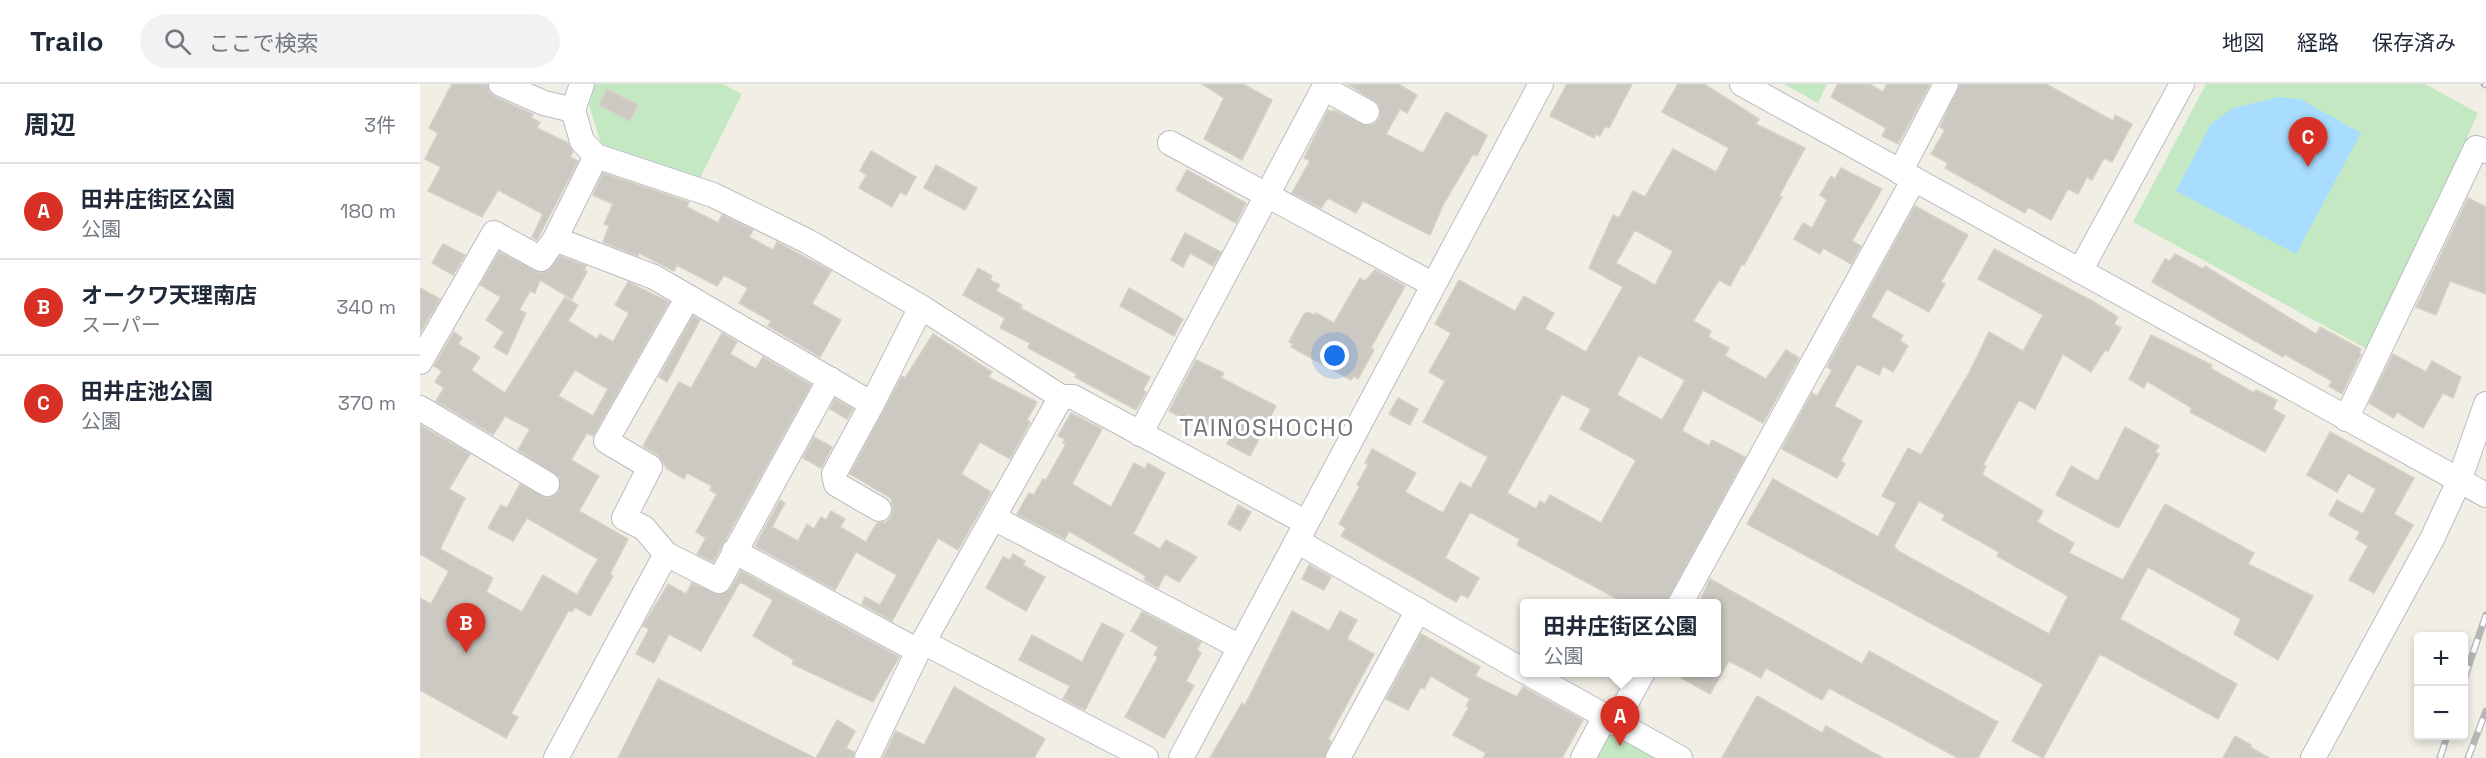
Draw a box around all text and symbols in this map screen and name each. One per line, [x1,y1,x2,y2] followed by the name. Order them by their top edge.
[140,14,560,68] search box
[30,23,104,59] text: Trailo
[161,25,194,58] icon: search
[209,29,319,57] text: ここで検索
[2222,29,2264,56] text: 地図
[2297,29,2339,56] text: 経路
[2372,29,2456,56] text: 保存済み
[24,108,76,142] text: 周辺
[364,112,396,138] text: 3件
[2288,118,2328,167] pin: C
[81,185,235,213] text: 田井庄街区公園
[37,198,50,224] text: A
[340,198,396,224] text: 180 m
[81,216,121,242] text: 公園
[81,281,257,309] text: オークワ天理南店
[37,294,50,320] text: B
[336,294,396,320] text: 340 m
[81,312,161,338] text: スーパー
[1320,341,1349,370] your location
[81,377,213,405] text: 田井庄池公園
[37,390,50,416] text: C
[338,390,396,416] text: 370 m
[81,408,121,434] text: 公園
[1179,412,1355,443] district label: TAINOSHOCHO
[1520,599,1721,677] popup
[446,604,486,653] pin: B
[1543,612,1698,640] text: 田井庄街区公園
[2414,632,2468,740] map controls
[2414,632,2468,686] button: +
[1543,643,1583,669] text: 公園
[2414,686,2468,740] button: −
[1600,696,1640,746] pin: A

